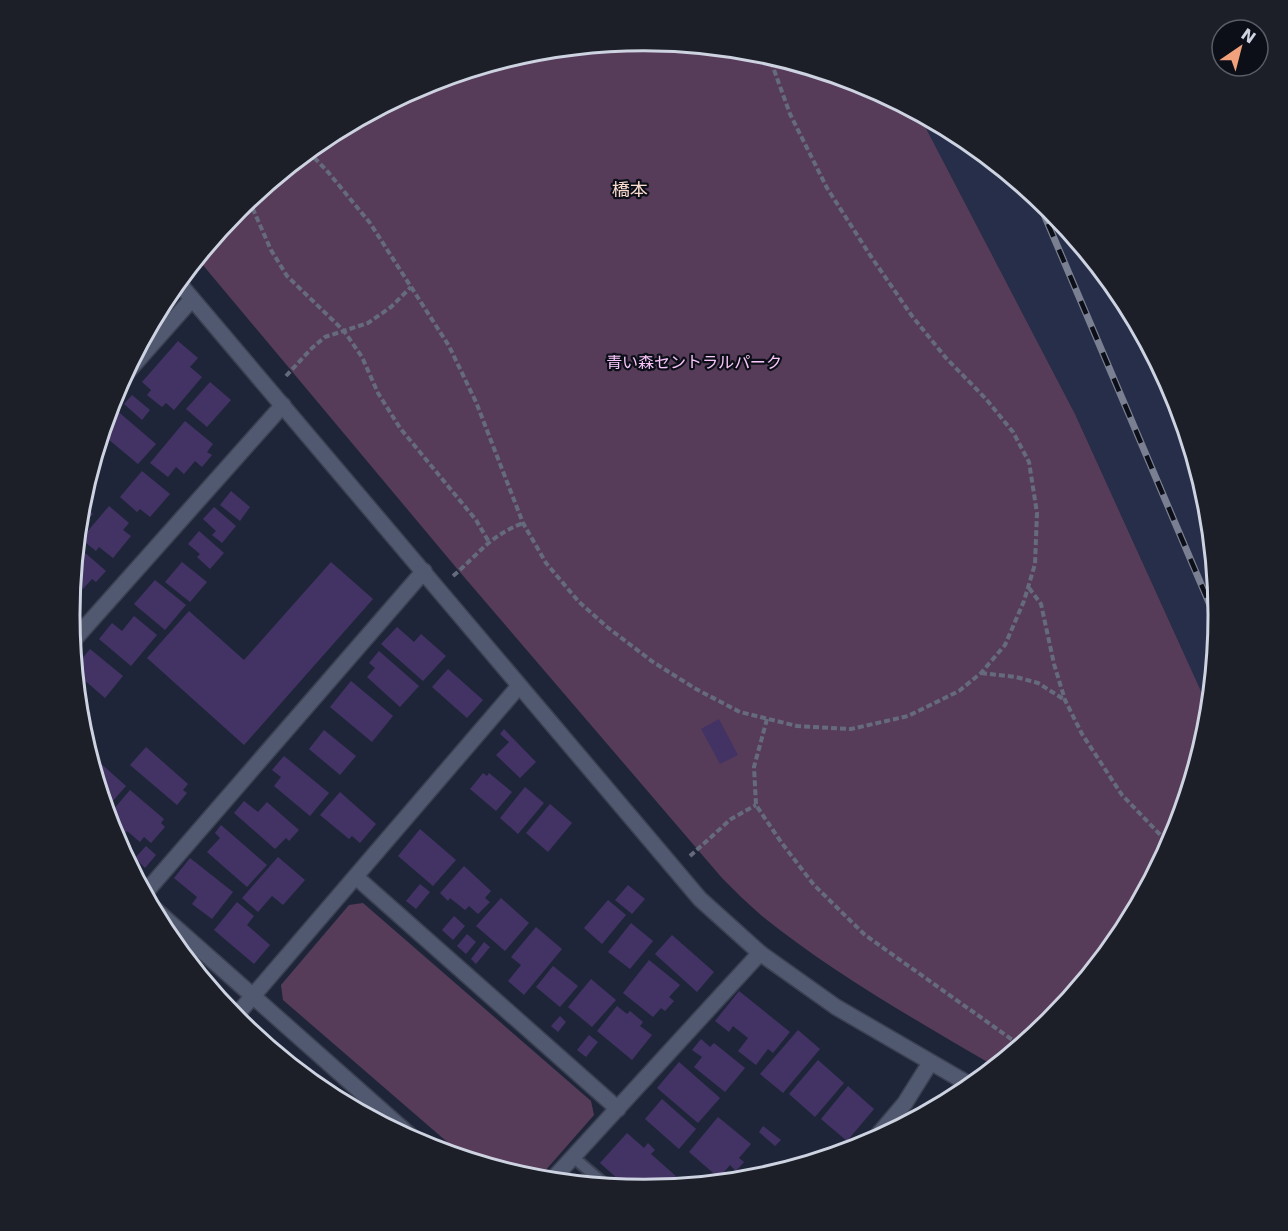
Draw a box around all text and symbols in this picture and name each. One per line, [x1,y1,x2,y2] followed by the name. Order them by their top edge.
[1210,18,1270,78] north arrow
[1237,25,1259,48] text: N
[612,179,648,200] district label: 橋本
[606,353,782,372] park label: 青い森セントラルパーク

